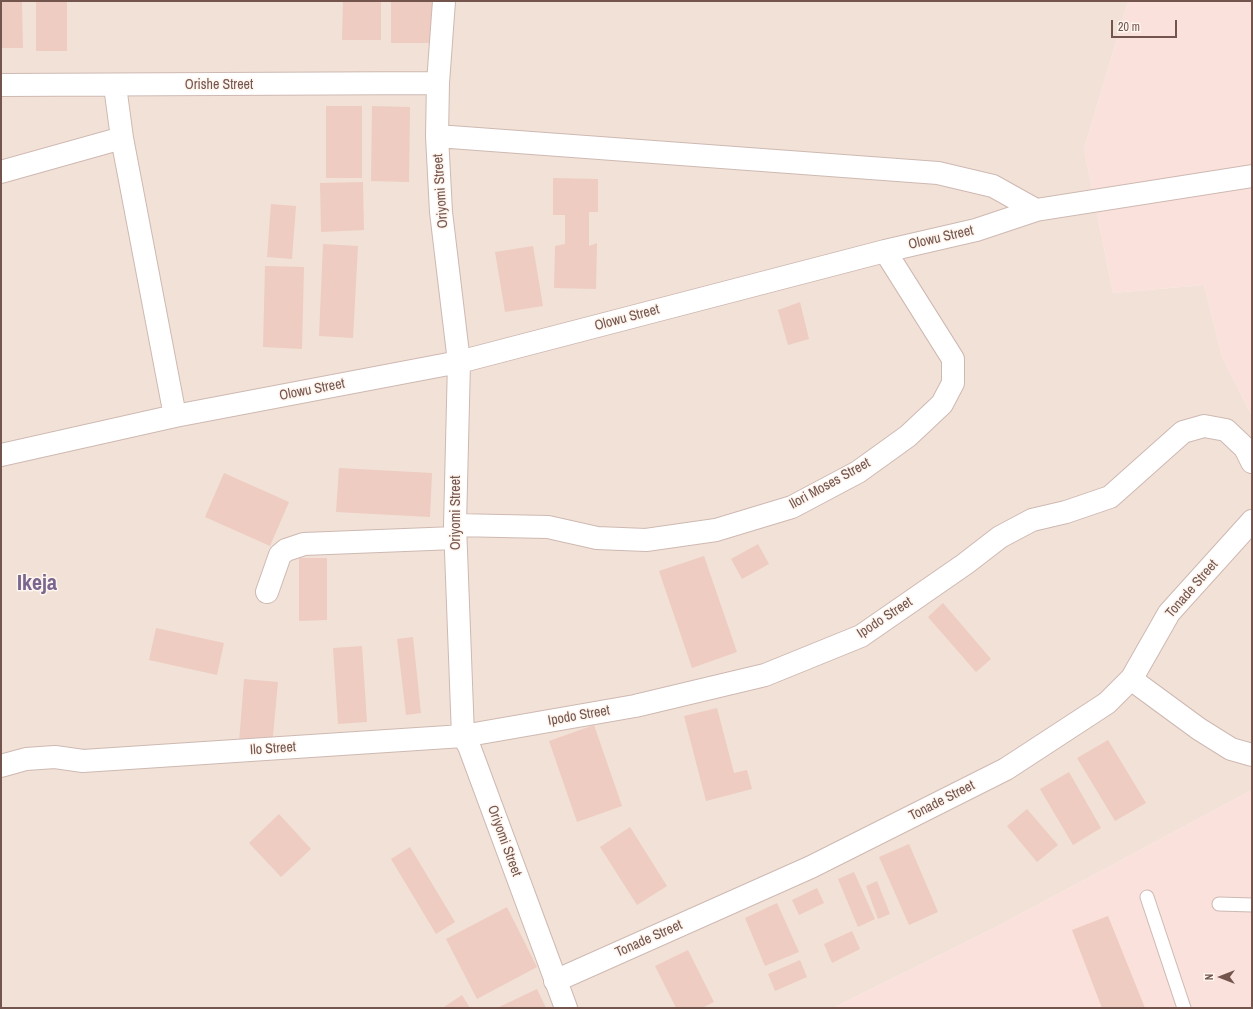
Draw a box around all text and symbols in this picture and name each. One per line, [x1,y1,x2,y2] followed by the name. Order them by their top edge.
[1113,12,1179,38] scale bar
[1118,19,1140,35] text: 20 m
[185,77,253,93] street label: Orishe Street
[430,153,452,229] street label: Oriyomi Street
[907,222,975,254] street label: Olowu Street
[593,301,661,335] street label: Olowu Street
[278,375,346,405] street label: Olowu Street
[787,455,873,513] street label: Ilori Moses Street
[448,476,464,550] street label: Oriyomi Street
[1162,557,1222,621] street label: Tonade Street
[17,571,57,597] district label: Ikeja
[854,594,916,642] street label: Ipodo Street
[547,702,611,730] street label: Ipodo Street
[249,739,297,759] street label: Ilo Street
[906,777,978,825] street label: Tonade Street
[483,803,525,879] street label: Oriyomi Street
[613,917,685,961] street label: Tonade Street
[1201,957,1241,997] north arrow
[1202,974,1216,980] text: N

